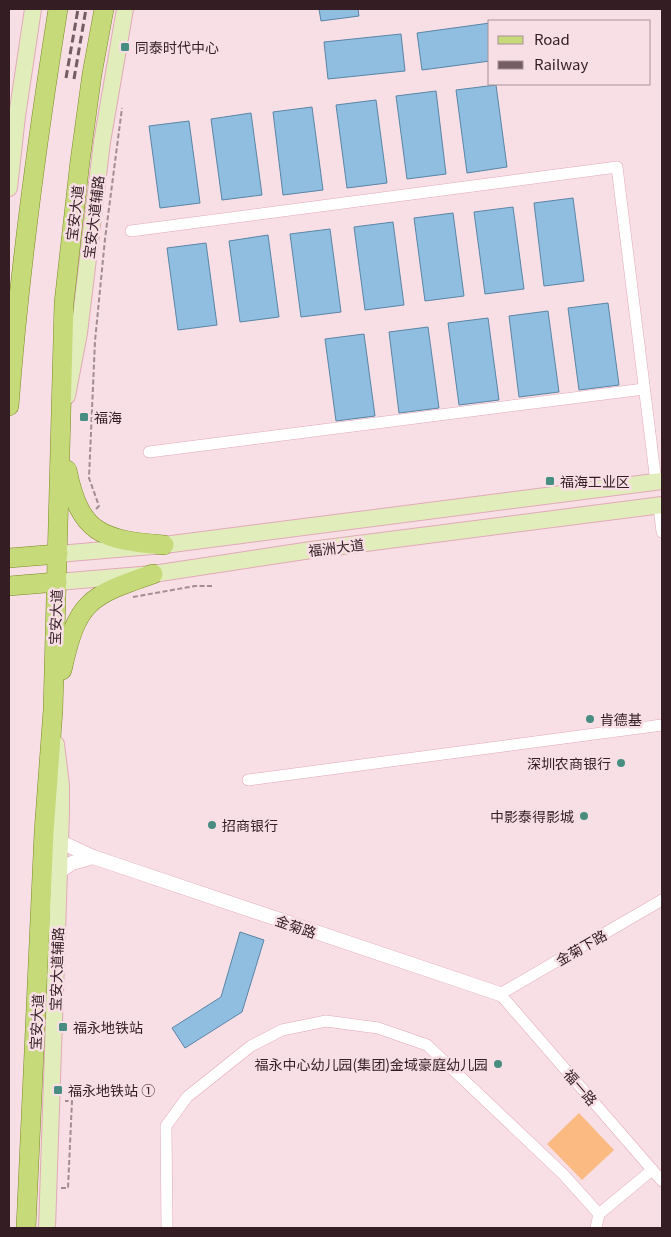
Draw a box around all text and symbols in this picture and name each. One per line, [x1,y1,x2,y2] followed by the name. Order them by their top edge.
[488,20,651,85] legend
[534,28,570,49] text: Road
[135,37,219,57] place label: 同泰时代中心
[119,41,131,53] marker: 同泰时代中心
[534,53,589,74] text: Railway
[78,174,108,260] street label: 宝安大道辅路
[61,184,87,242] street label: 宝安大道
[94,407,122,427] place label: 福海
[78,411,90,423] marker: 福海
[560,471,630,491] place label: 福海工业区
[544,475,556,487] marker: 福海工业区
[307,534,365,560] street label: 福洲大道
[44,589,66,645] street label: 宝安大道
[600,709,642,729] place label: 肯德基
[584,713,596,725] marker: 肯德基
[527,753,611,773] place label: 深圳农商银行
[615,757,627,769] marker: 深圳农商银行
[490,806,574,826] place label: 中影泰得影城
[578,810,590,822] marker: 中影泰得影城
[222,815,278,835] place label: 招商银行
[206,819,218,831] marker: 招商银行
[273,910,319,942] street label: 金菊路
[552,924,610,970] street label: 金菊下路
[45,927,67,1011] street label: 宝安大道辅路
[25,994,47,1050] street label: 宝安大道
[73,1017,143,1037] place label: 福永地铁站
[57,1021,69,1033] marker: 福永地铁站
[255,1054,488,1074] place label: 福永中心幼儿园(集团)金域豪庭幼儿园
[492,1058,504,1070] marker: 福永中心幼儿园(集团)金域豪庭幼儿园
[560,1065,602,1109] street label: 福一路
[68,1080,155,1100] place label: 福永地铁站 ①
[52,1084,64,1096] marker: 福永地铁站 ①

